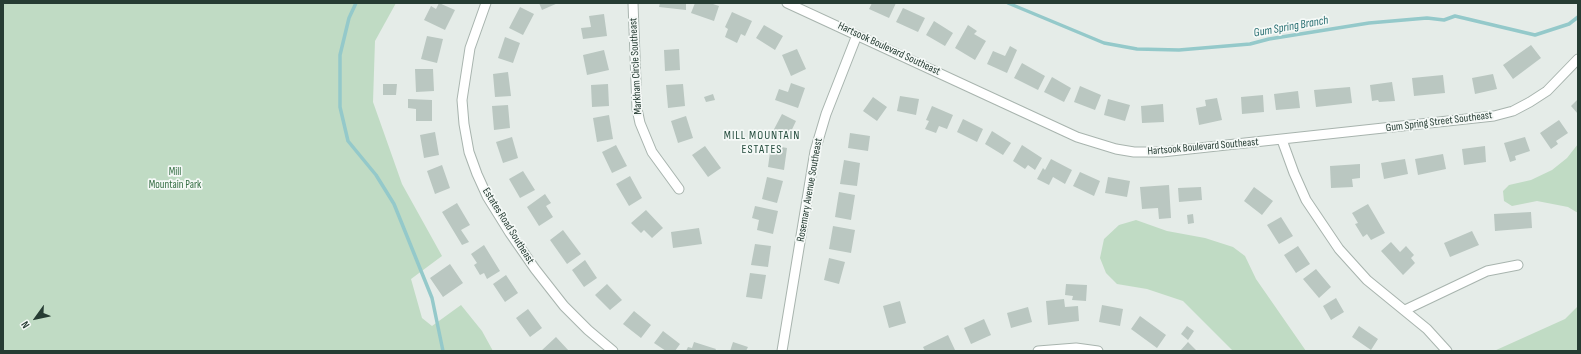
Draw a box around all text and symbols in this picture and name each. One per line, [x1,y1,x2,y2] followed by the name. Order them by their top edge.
[1253,13,1329,41] water label: Gum Spring Branch
[627,17,645,115] street label: Markham Circle Southeast
[836,19,942,79] street label: Hartsook Boulevard Southeast
[1385,109,1493,135] street label: Gum Spring Street Southeast
[724,129,800,157] district label: MILL MOUNTAIN ESTATES
[1147,136,1259,158] street label: Hartsook Boulevard Southeast
[794,137,826,243] street label: Rosemary Avenue Southeast
[149,165,201,191] park label: Mill Mountain Park
[479,185,537,267] street label: Estates Road Southeast
[16,298,56,338] north arrow
[18,319,33,331] text: N

